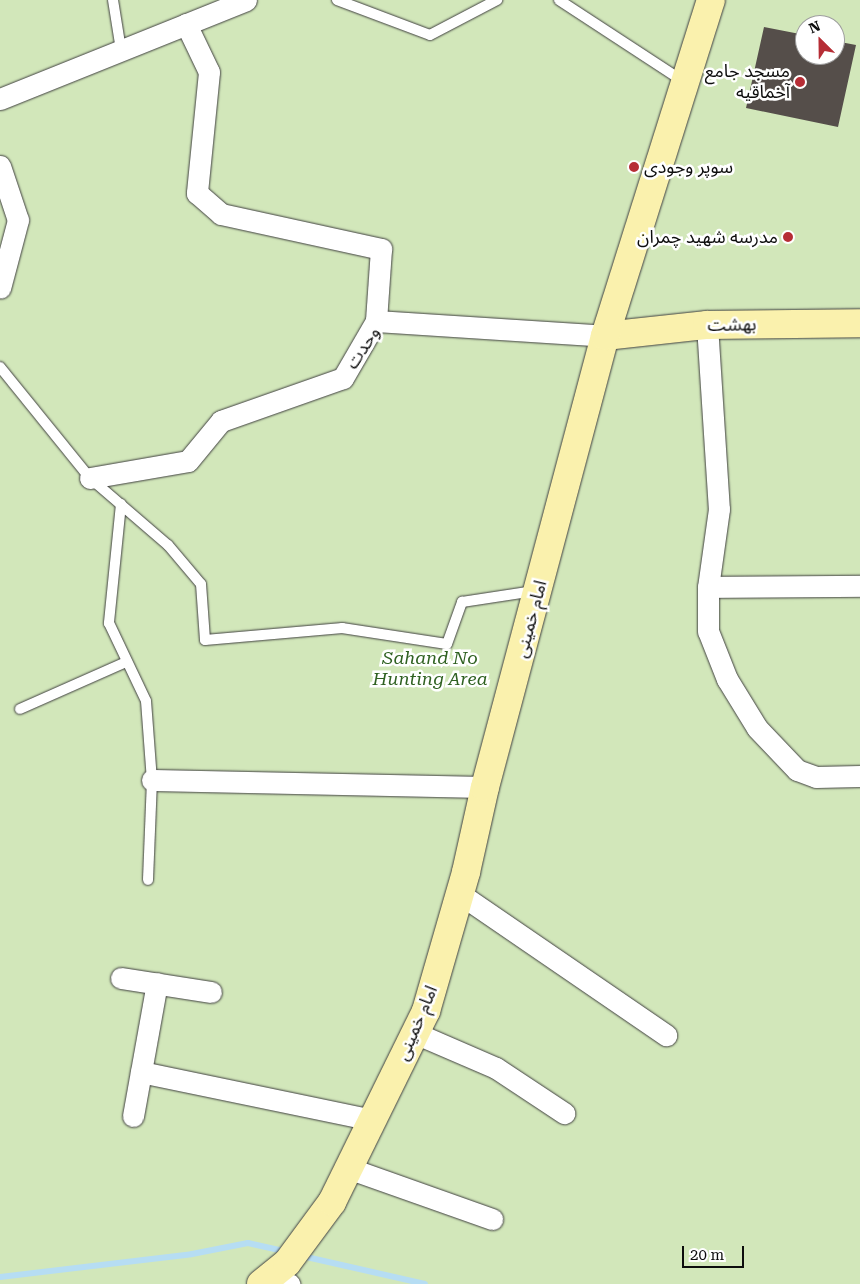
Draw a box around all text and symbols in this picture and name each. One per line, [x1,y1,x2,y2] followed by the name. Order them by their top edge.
[795,15,845,65] north arrow
[806,18,823,37] text: N
[705,61,790,104] place label: مسجد جامع آخماقیه
[794,76,806,88] marker: مسجد جامع آخماقیه
[644,156,733,178] place label: سوپر وجودی
[628,161,640,173] marker: سوپر وجودی
[637,226,778,248] place label: مدرسه شهید چمران
[782,231,794,243] marker: مدرسه شهید چمران
[707,314,757,336] street label: بهشت
[341,323,385,373] street label: وحدت
[510,578,552,660] street label: امام خمینی
[373,648,487,691] park label: Sahand No Hunting Area
[392,982,442,1064] street label: امام خمینی
[685,1236,748,1268] scale bar
[690,1246,724,1264] text: 20 m

